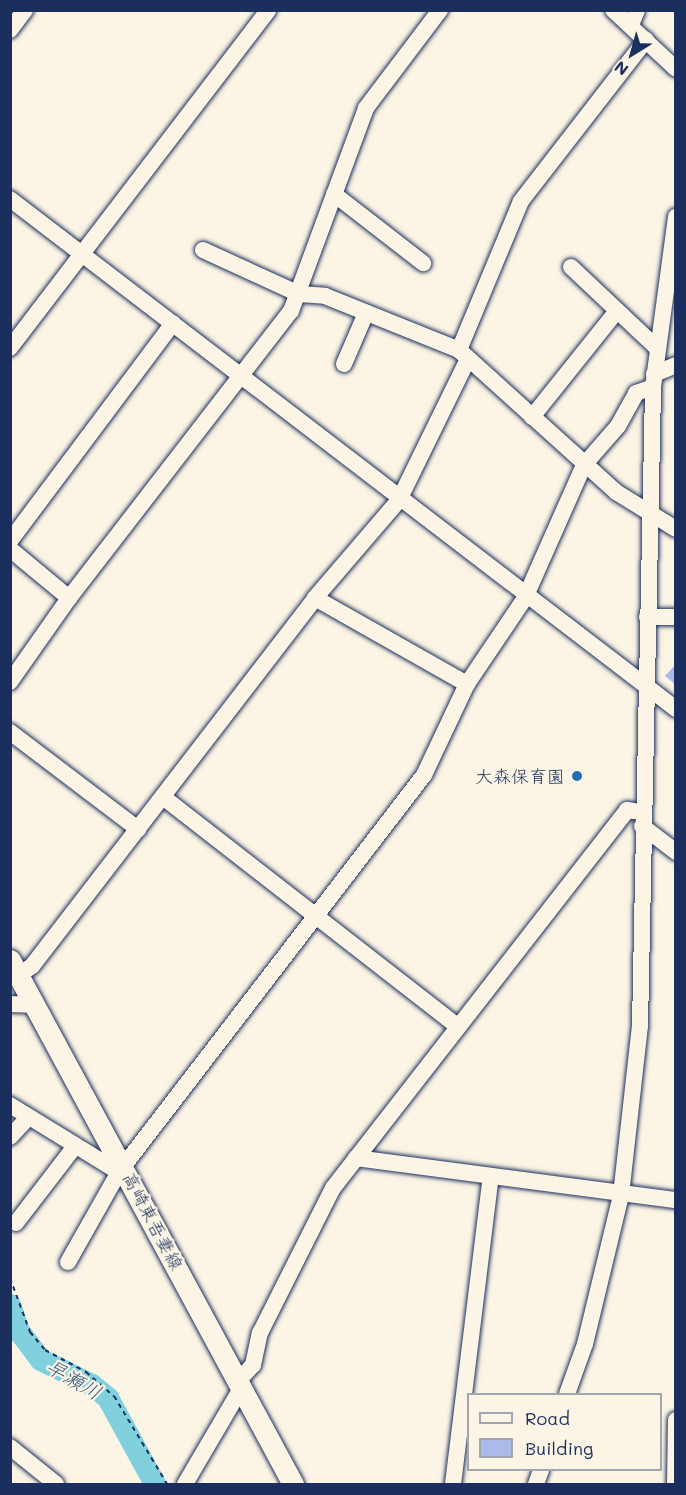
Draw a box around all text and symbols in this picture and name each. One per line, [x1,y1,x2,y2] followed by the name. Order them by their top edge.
[602,24,662,84] north arrow
[610,57,632,81] text: N
[475,765,565,787] place label: 大森保育園
[570,769,584,783] marker: 大森保育園
[118,1168,188,1274] street label: 高崎東吾妻線
[42,1354,106,1404] water label: 早瀬川
[467,1393,662,1471] legend
[525,1406,570,1430] text: Road
[525,1436,593,1460] text: Building

